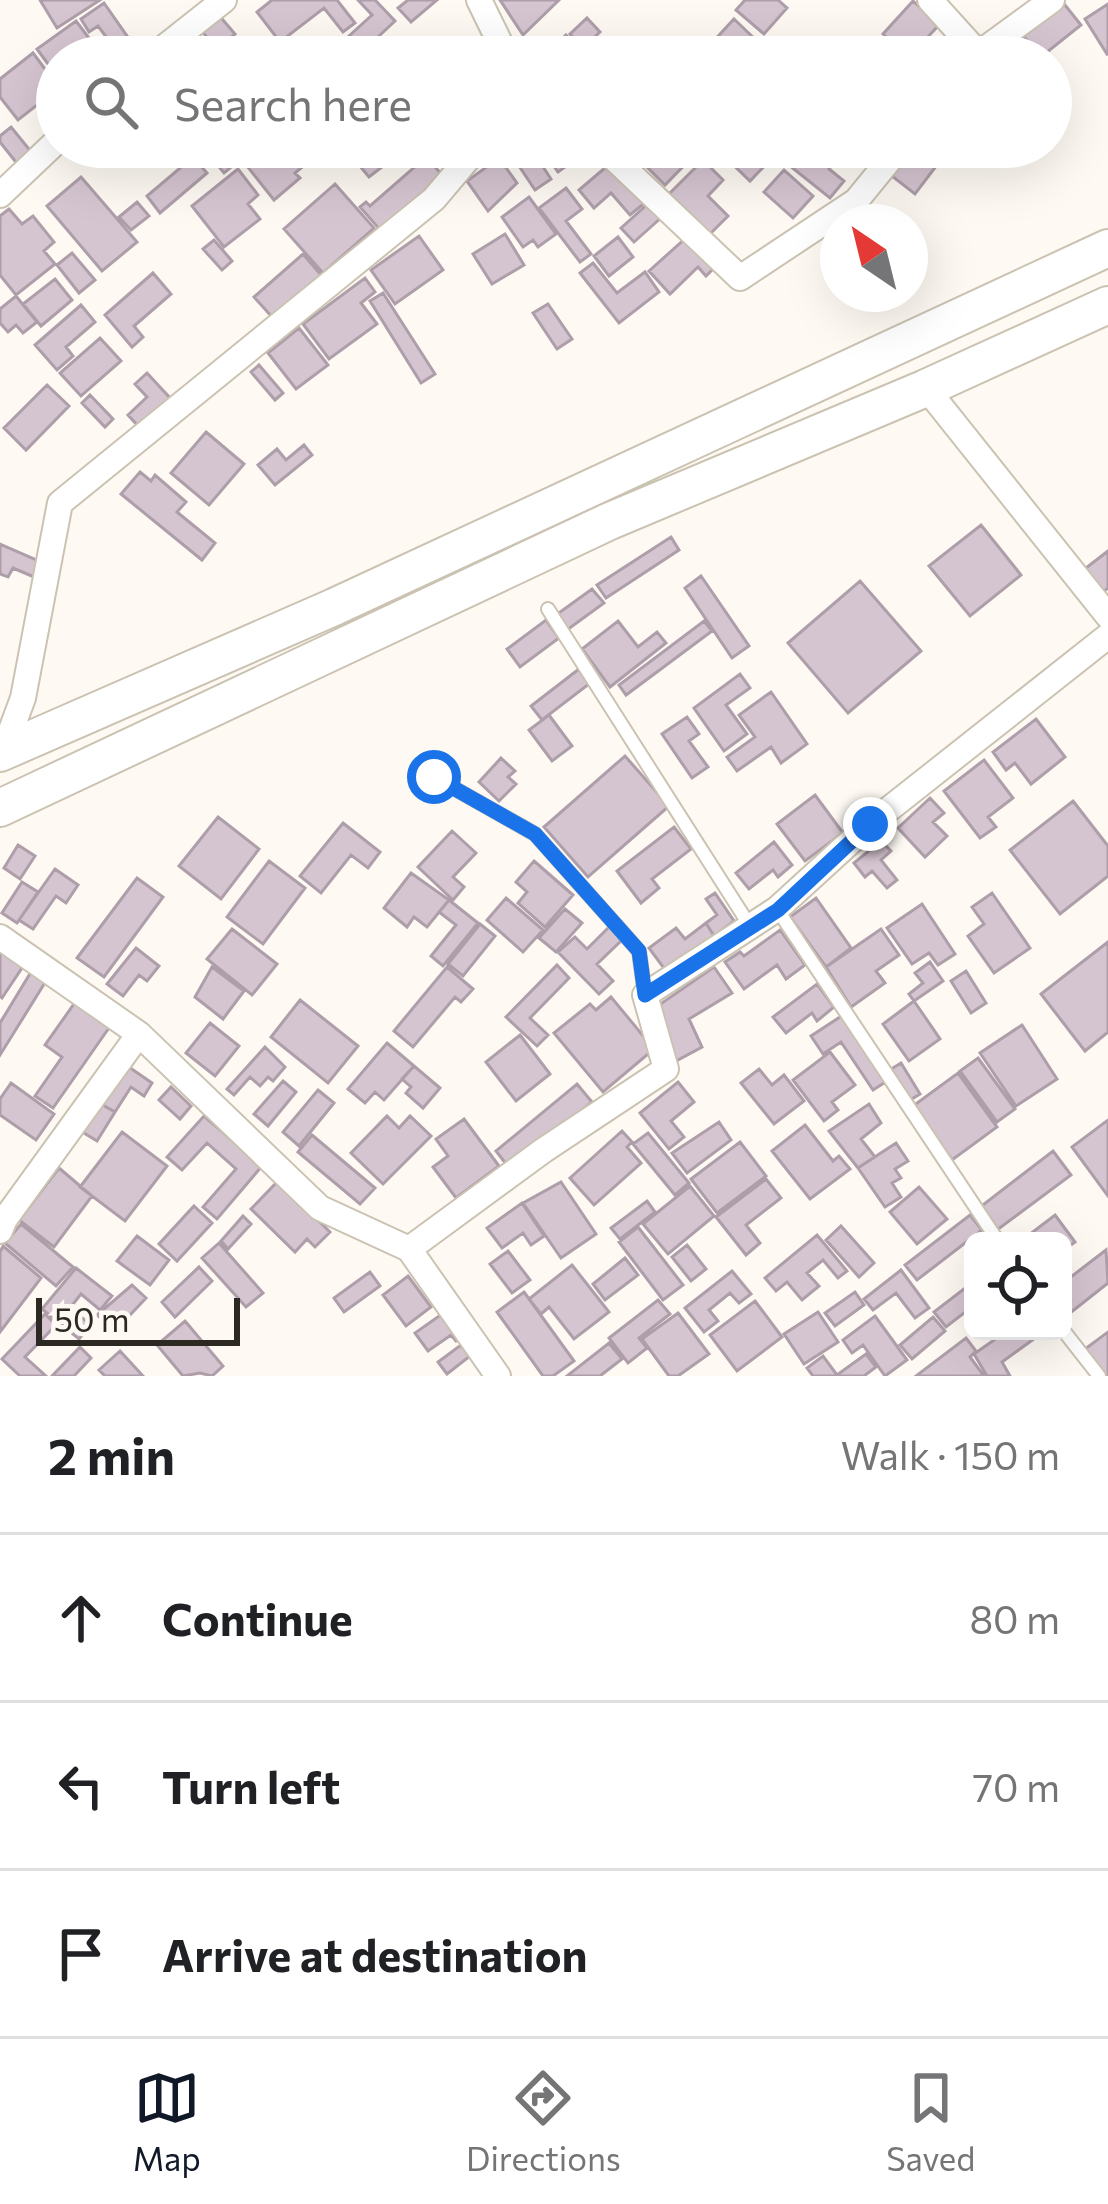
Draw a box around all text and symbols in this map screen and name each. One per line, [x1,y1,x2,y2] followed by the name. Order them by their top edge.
[36,36,1072,168] search box
[78,69,144,135] icon: search
[174,75,412,130] text: Search here
[820,204,928,312] north arrow
[407,750,461,804] route start
[843,797,897,851] route end
[964,1232,1072,1340] map controls
[964,1232,1072,1340] button: locate
[36,1292,240,1345] scale bar
[54,1298,130,1339] text: 50 m
[48,1423,175,1486] text: 2 min
[841,1430,1060,1478] text: Walk · 150 m
[48,1585,114,1651] icon: ahead
[162,1590,353,1645] text: Continue
[969,1594,1060,1642] text: 80 m
[48,1753,114,1819] icon: left
[162,1758,340,1813] text: Turn left
[973,1762,1060,1810] text: 70 m
[48,1921,114,1987] icon: arrive
[162,1926,588,1981] text: Arrive at destination
[133,2065,201,2178] tab: Map
[466,2065,621,2178] tab: Directions
[886,2065,975,2178] tab: Saved

